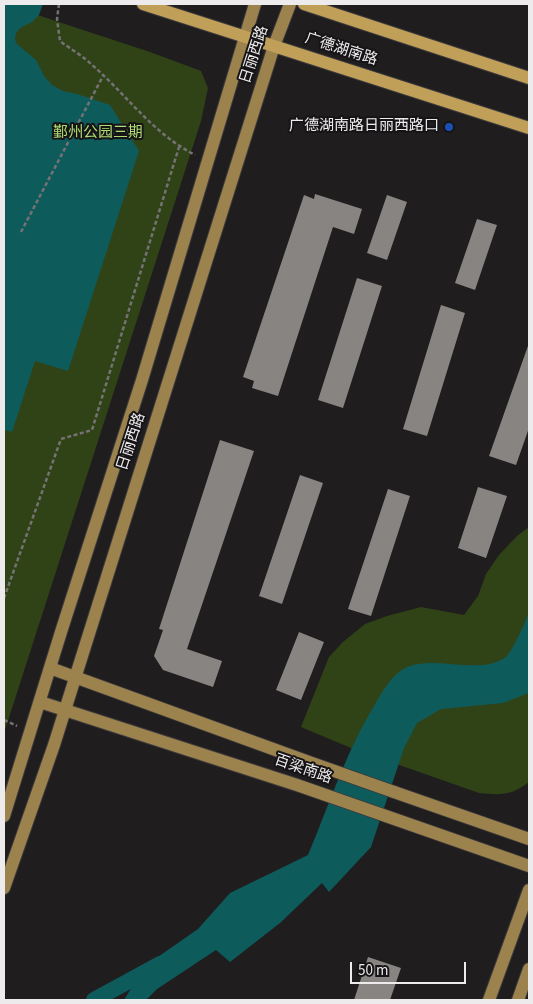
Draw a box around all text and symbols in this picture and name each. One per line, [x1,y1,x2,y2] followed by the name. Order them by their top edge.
[237,24,273,86] street label: 日丽西路
[303,30,379,70] street label: 广德湖南路
[289,118,439,136] place label: 广德湖南路日丽西路口
[443,121,455,133] marker: 广德湖南路日丽西路口
[53,125,143,143] park label: 鄞州公园三期
[114,411,150,473] street label: 日丽西路
[272,752,334,788] street label: 百梁南路
[353,952,469,984] scale bar
[358,960,388,981] text: 50 m

